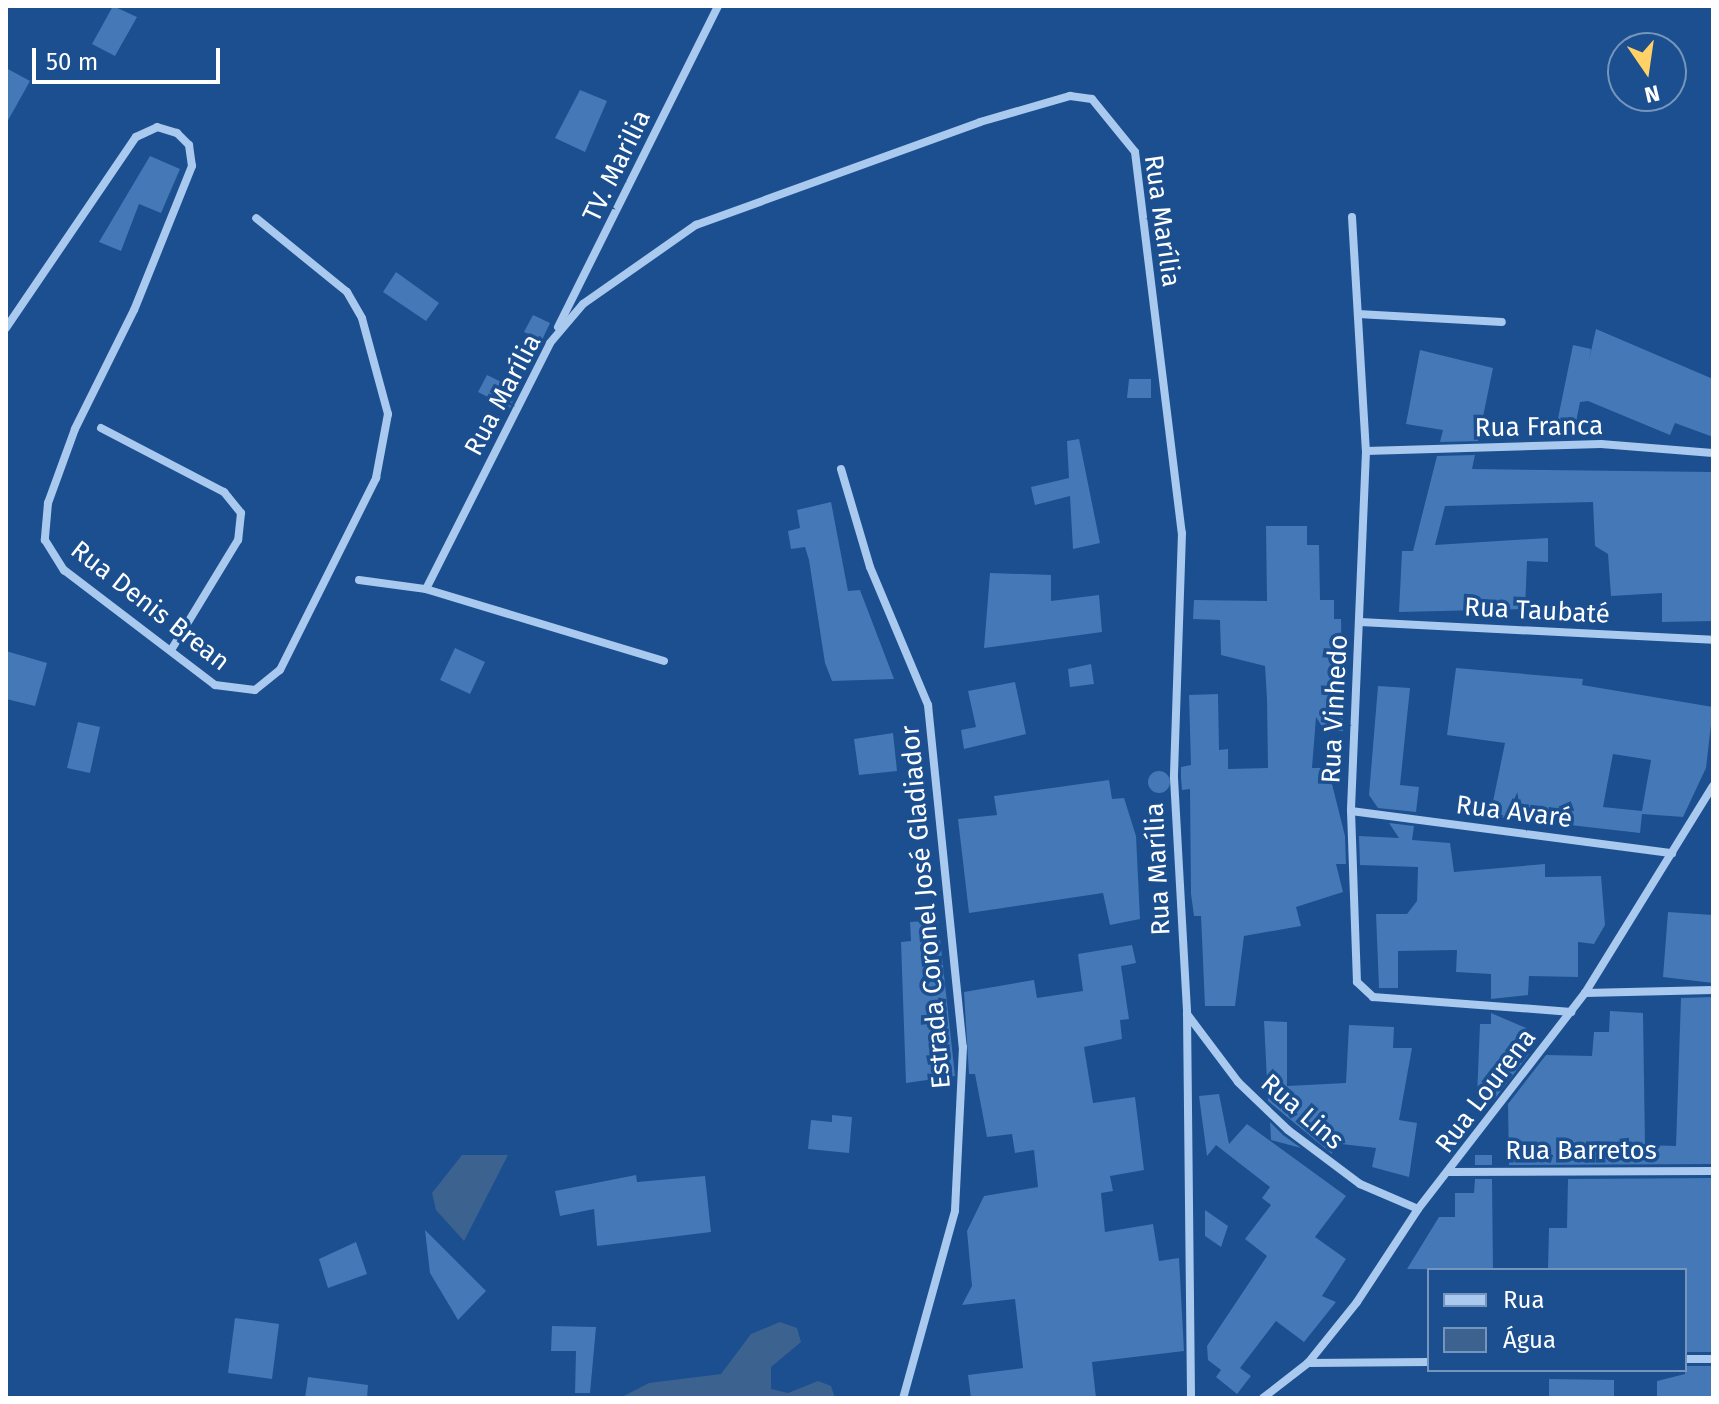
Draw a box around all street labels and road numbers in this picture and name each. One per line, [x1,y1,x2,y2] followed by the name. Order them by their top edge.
[577,105,657,227] street label: TV. Marilia
[1137,153,1187,289] street label: Rua Marília
[458,329,548,461] street label: Rua Marília
[1474,410,1604,444] street label: Rua Franca
[64,534,236,678] street label: Rua Denis Brean
[1463,592,1611,630] street label: Rua Taubaté
[1316,634,1354,784] street label: Rua Vinhedo
[895,724,957,1090] street label: Estrada Coronel José Gladiador
[1454,789,1574,835] street label: Rua Avaré
[1139,802,1177,936] street label: Rua Marília
[1429,1023,1543,1159] street label: Rua Lourena
[1254,1068,1350,1156] street label: Rua Lins
[1505,1135,1657,1167] street label: Rua Barretos

